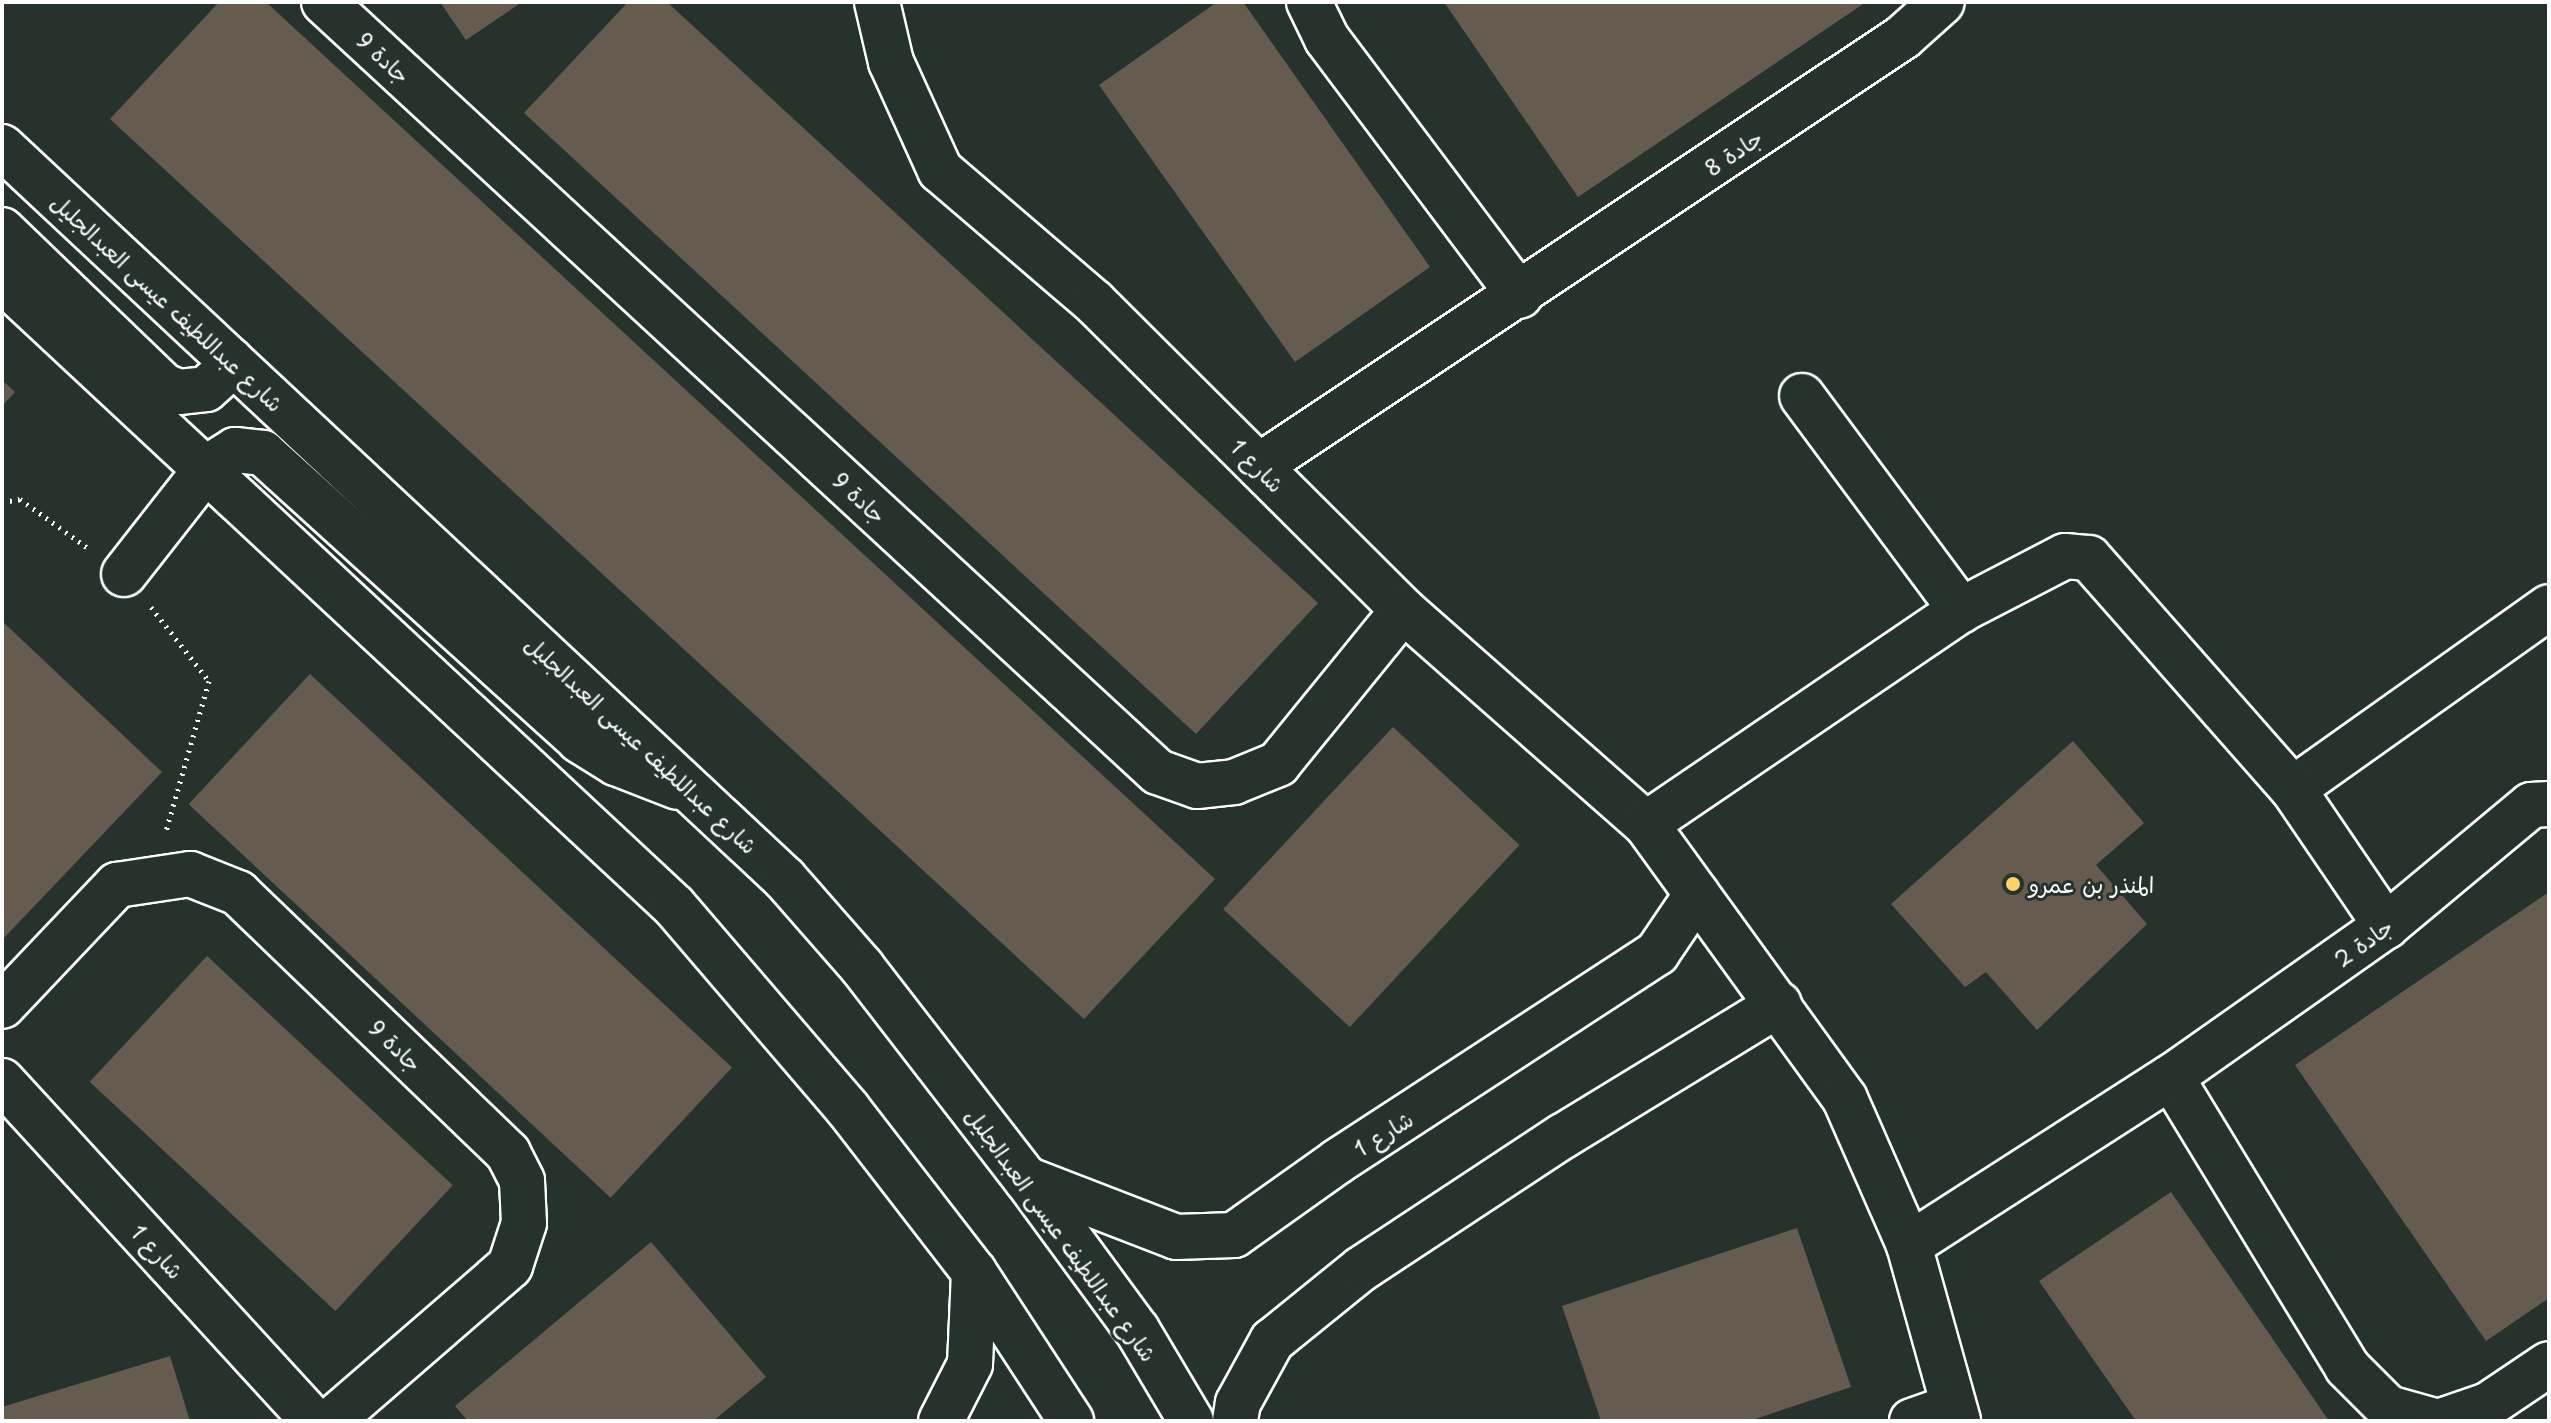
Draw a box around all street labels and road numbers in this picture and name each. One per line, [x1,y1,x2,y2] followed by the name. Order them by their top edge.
[352,26,416,88] street label: جادة 9
[1699,123,1767,181] street label: جادة 8
[47,188,289,416] street label: شارع عبداللطيف عيسى العبدالجليل
[1226,433,1290,497] street label: شارع 1
[828,466,892,528] street label: جادة 9
[521,630,763,858] street label: شارع عبداللطيف عيسى العبدالجليل
[2329,912,2397,972] street label: جادة 2
[364,1014,428,1076] street label: جادة 9
[961,1102,1163,1366] street label: شارع عبداللطيف عيسى العبدالجليل
[1349,1105,1417,1161] street label: شارع 1
[126,1218,190,1284] street label: شارع 1

